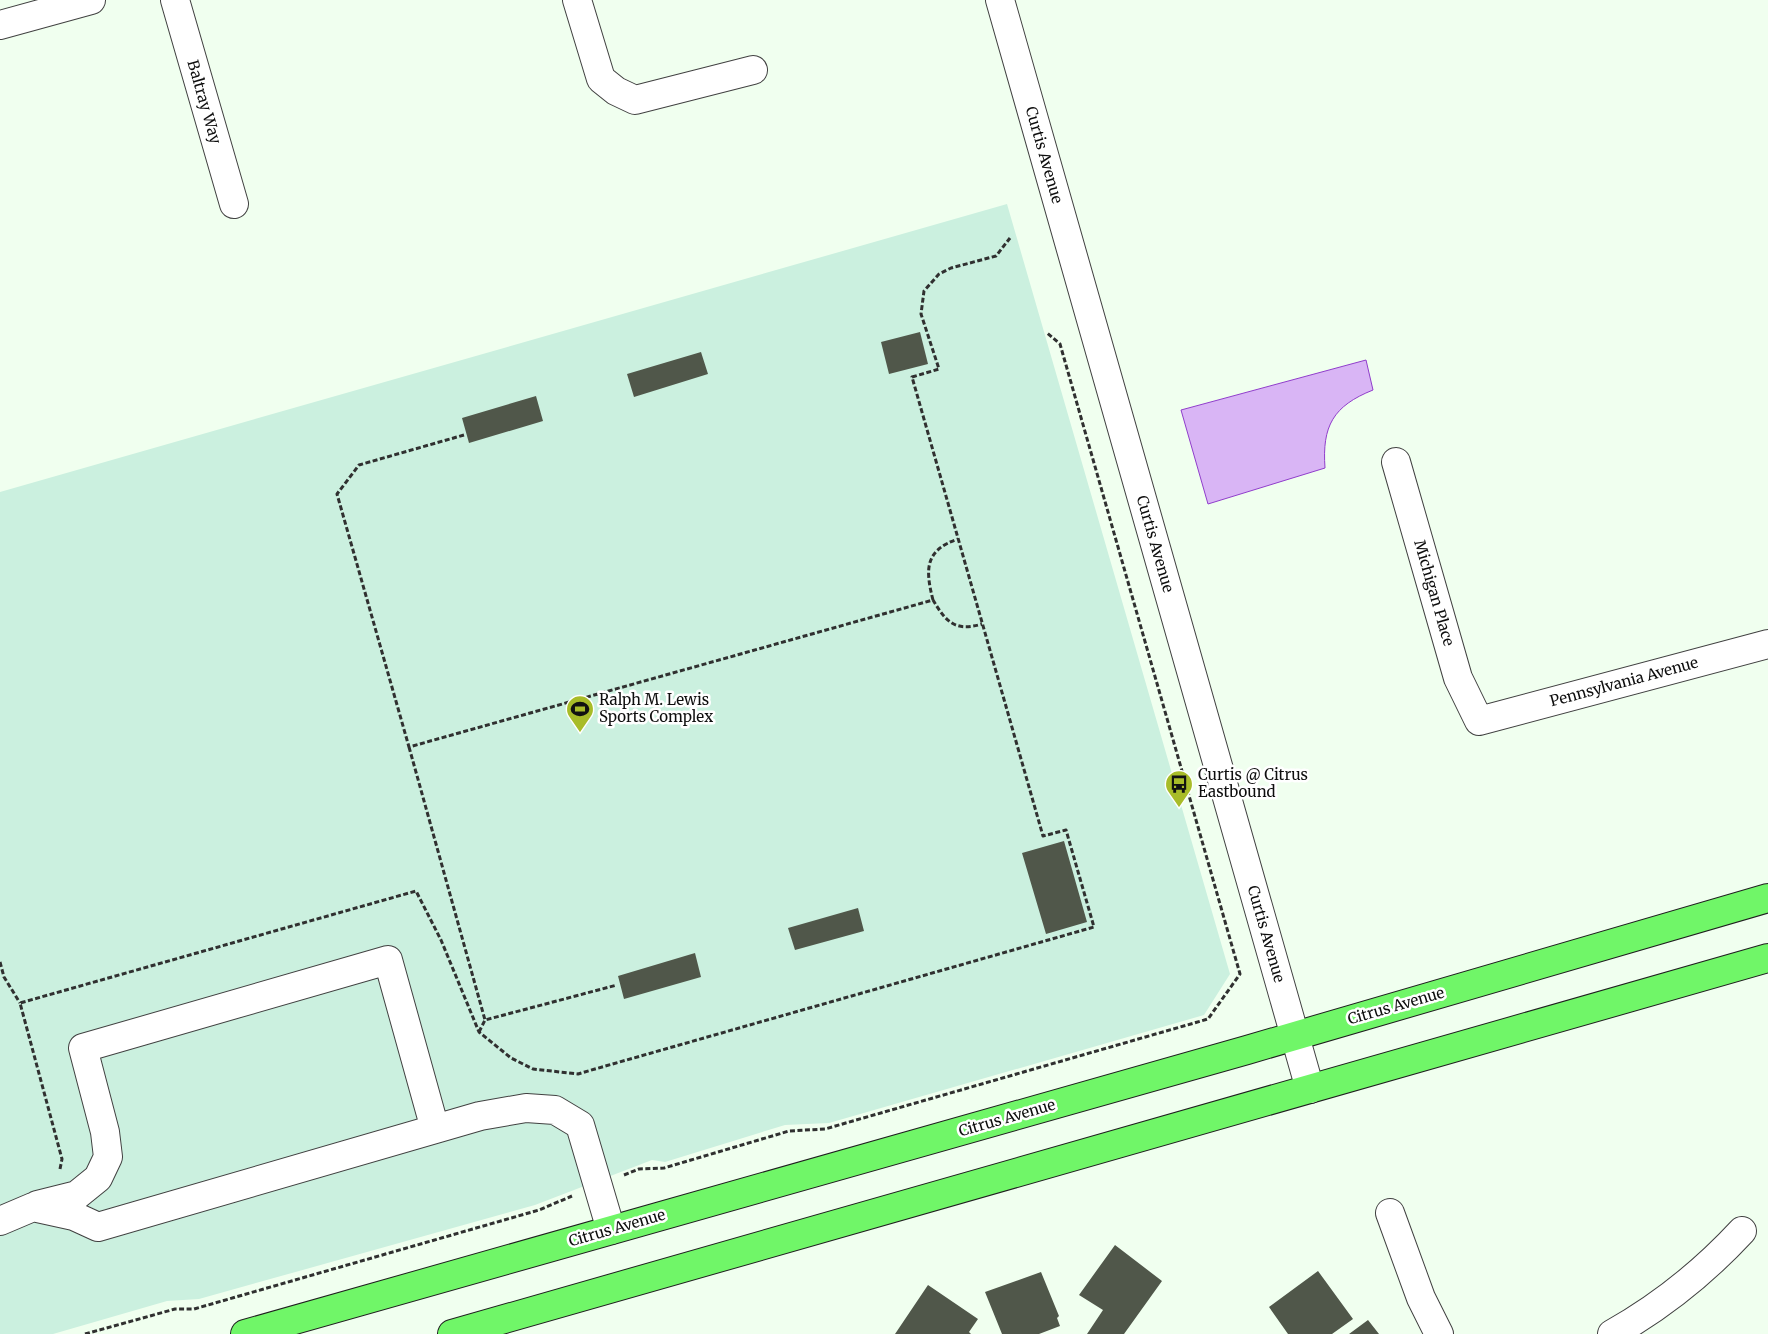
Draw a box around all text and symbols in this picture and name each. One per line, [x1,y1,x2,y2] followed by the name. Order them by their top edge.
[183,58,226,146] street label: Baltray Way
[1022,104,1067,206] street label: Curtis Avenue
[1133,493,1178,595] street label: Curtis Avenue
[1410,538,1459,648] street label: Michigan Place
[1548,653,1700,710] street label: Pennsylvania Avenue
[599,690,713,726] place label: Ralph M. Lewis Sports Complex
[565,694,595,733] sports icon: Ralph M. Lewis Sports Complex
[1198,765,1308,801] place label: Curtis @ Citrus Eastbound
[1164,769,1194,808] bus stop icon: Curtis @ Citrus Eastbound
[1244,883,1289,985] street label: Curtis Avenue
[1345,983,1447,1028] street label: Citrus Avenue
[956,1095,1058,1140] street label: Citrus Avenue
[566,1205,668,1250] street label: Citrus Avenue

